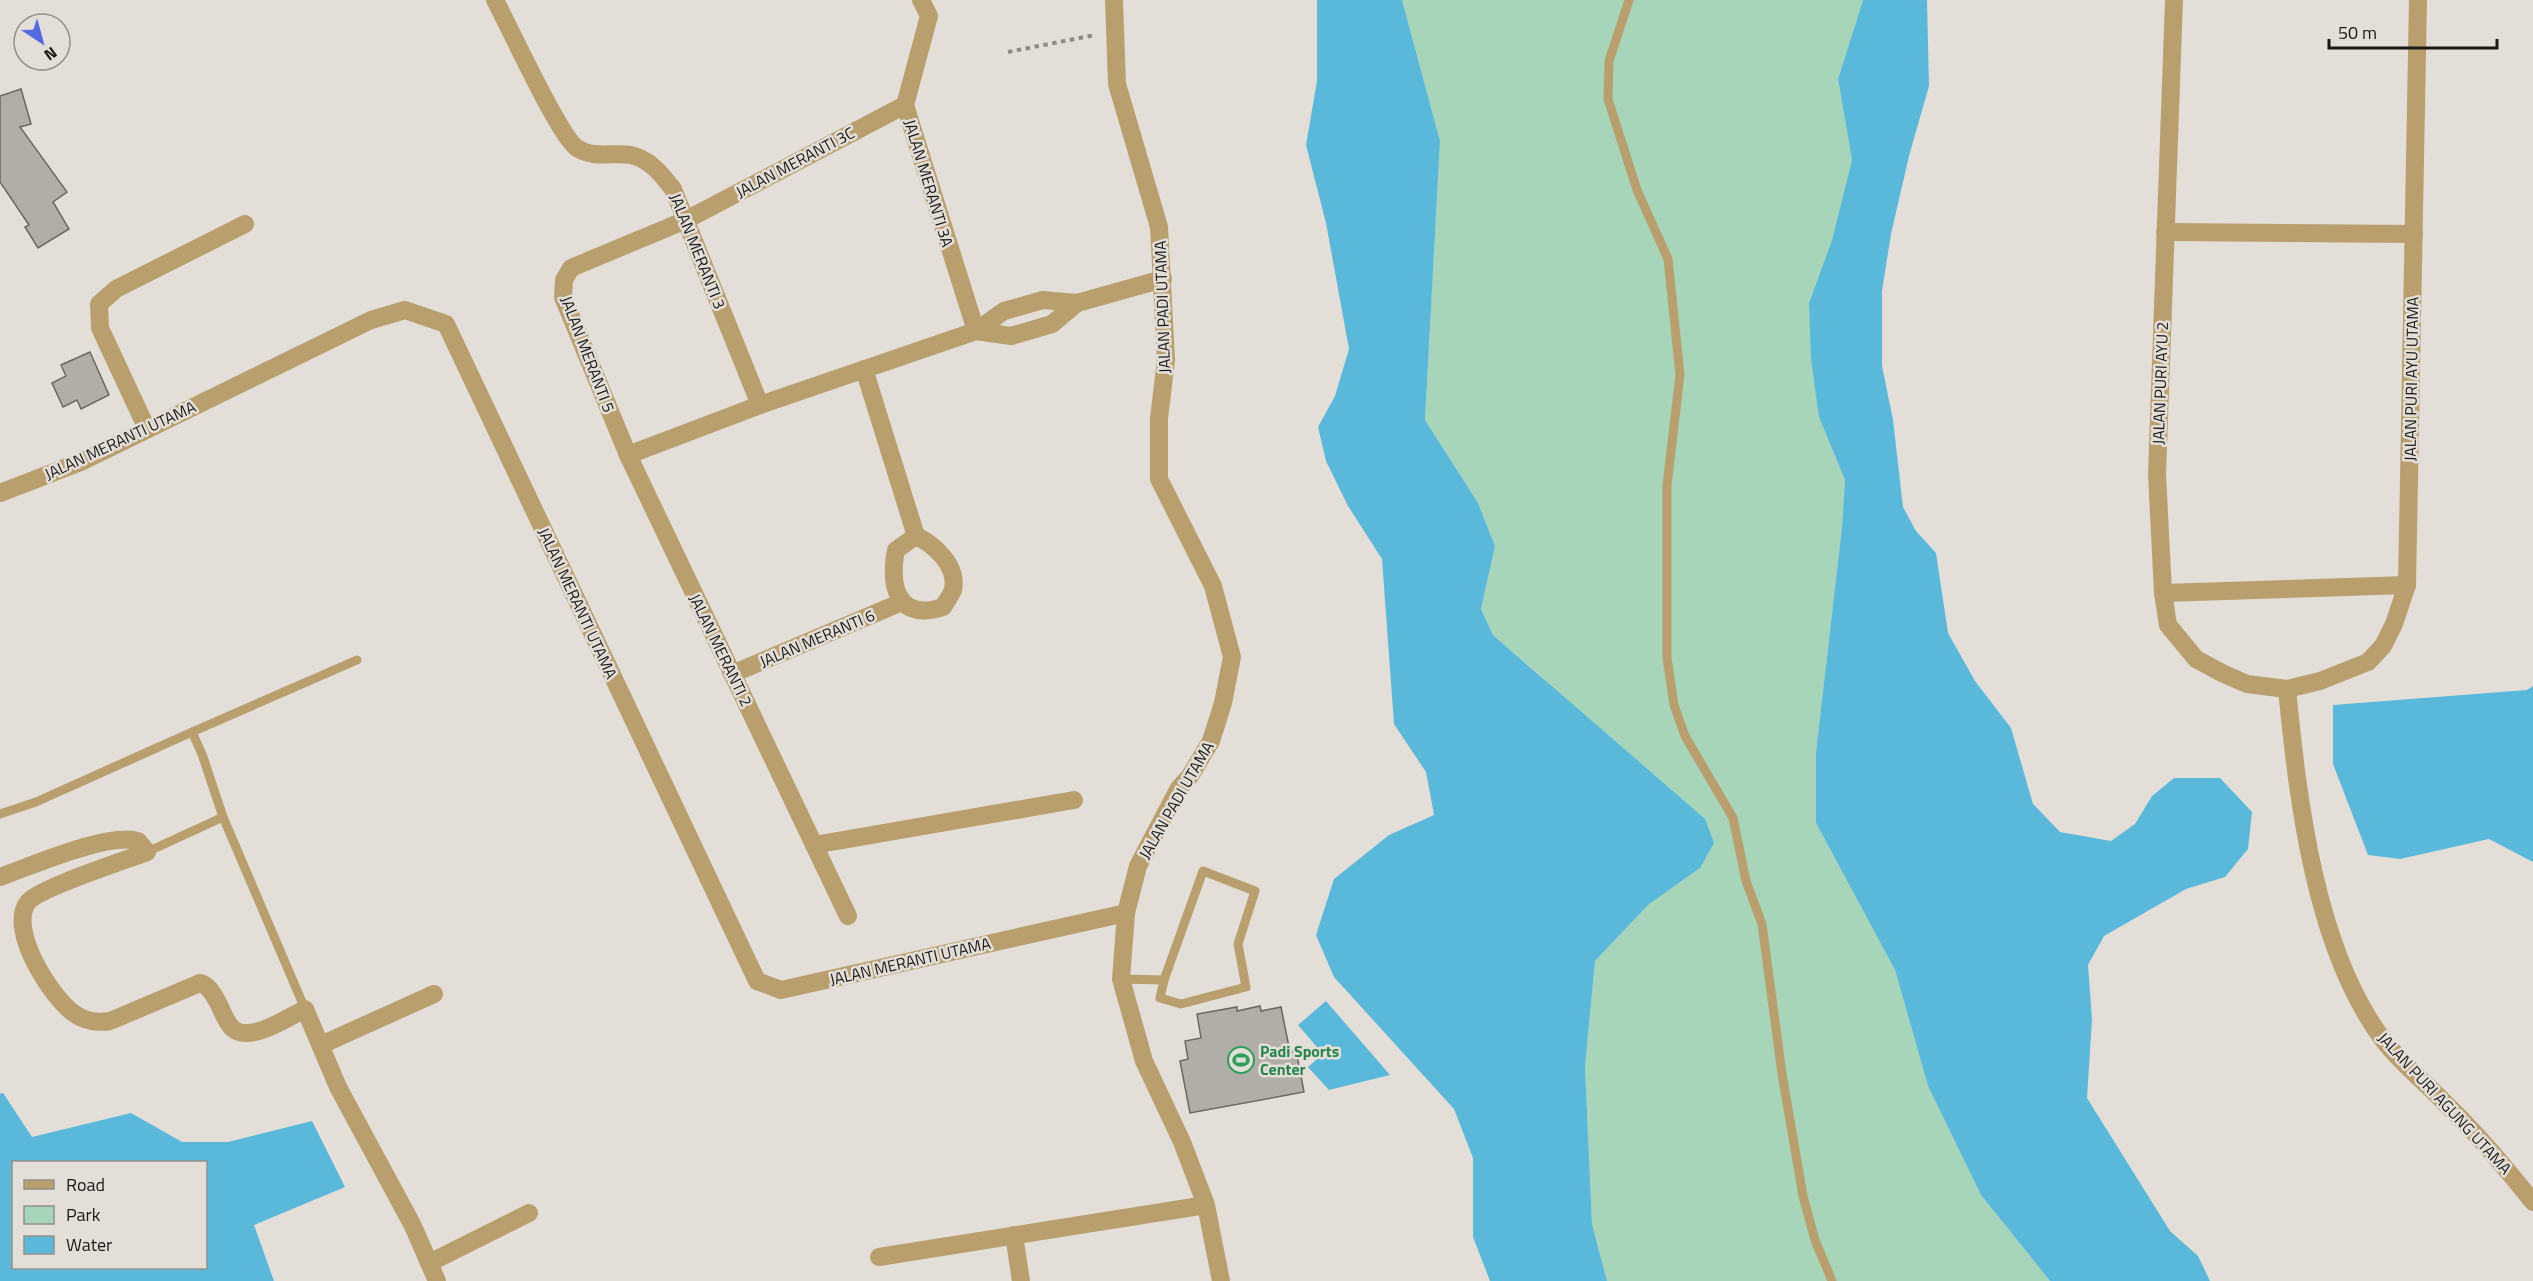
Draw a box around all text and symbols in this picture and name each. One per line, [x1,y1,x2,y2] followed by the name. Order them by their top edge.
[12,12,72,72] north arrow
[2329,12,2497,50] scale bar
[2338,19,2377,46] text: 50 m
[39,41,62,67] text: N
[898,116,960,250] street label: JALAN MERANTI 3A
[731,120,859,203] street label: JALAN MERANTI 3C
[664,190,732,312] street label: JALAN MERANTI 3
[1148,240,1176,374] street label: JALAN PADI UTAMA
[555,292,621,416] street label: JALAN MERANTI 5
[2398,296,2424,461] street label: JALAN PURI AYU UTAMA
[2146,321,2174,445] street label: JALAN PURI AYU 2
[40,394,200,486] street label: JALAN MERANTI UTAMA
[532,523,624,683] street label: JALAN MERANTI UTAMA
[683,589,759,711] street label: JALAN MERANTI 2
[756,603,878,673] street label: JALAN MERANTI 6
[1132,736,1220,863] street label: JALAN PADI UTAMA
[827,931,993,991] street label: JALAN MERANTI UTAMA
[2372,1026,2518,1180] street label: JALAN PURI AGUNG UTAMA
[1260,1039,1339,1081] place label: Padi Sports Center
[1226,1045,1256,1075] sports icon: Padi Sports Center
[12,1161,207,1269] legend
[66,1171,105,1198] text: Road
[66,1201,101,1228] text: Park
[66,1231,112,1258] text: Water

